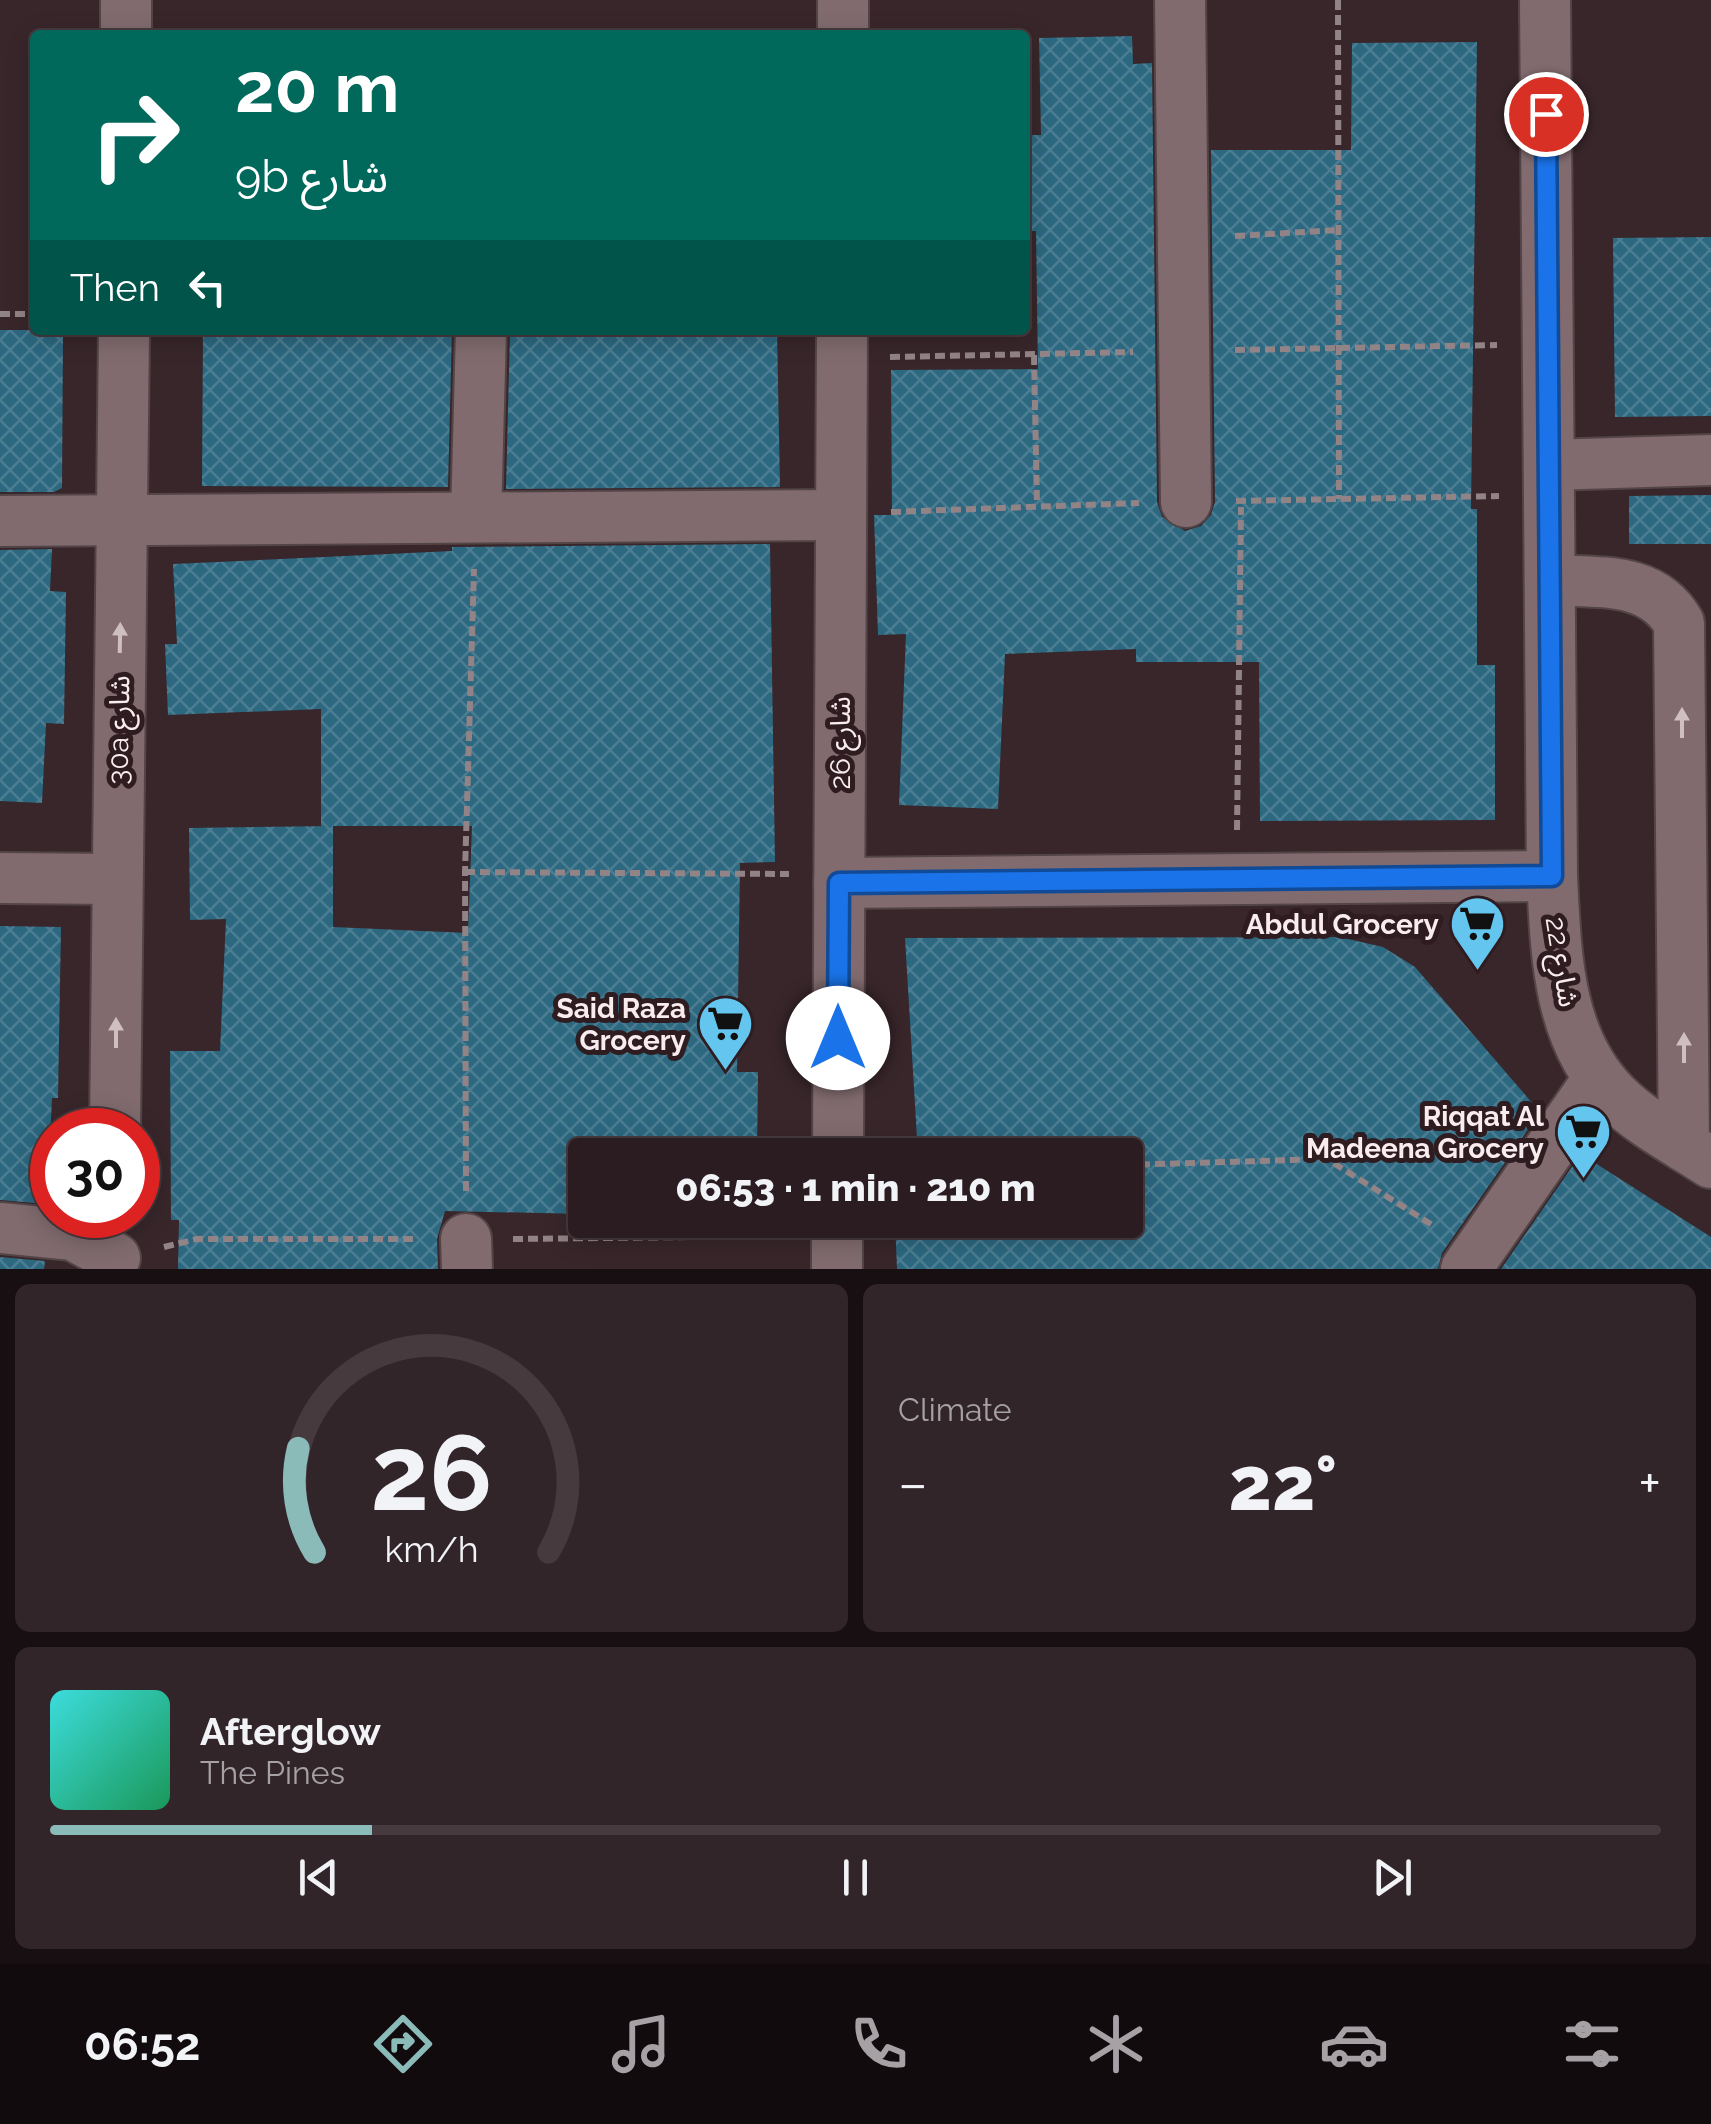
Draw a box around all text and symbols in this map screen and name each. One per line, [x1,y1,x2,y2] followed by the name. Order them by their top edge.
[235,46,399,128] text: 20 m
[70,70,200,200] icon: right
[1504,72,1589,157] pin
[1519,87,1574,142] icon: arrive
[235,150,388,203] text: 9b شارع
[180,260,235,315] icon: left
[70,265,160,310] text: Then
[113,621,129,653] one-way arrow
[102,675,140,785] street label: 30a شارع
[824,696,861,790] street label: شارع 26
[1674,707,1690,739] one-way arrow
[1448,894,1508,973] supermarket icon: Abdul Grocery
[1246,908,1440,941] place label: Abdul Grocery
[1535,915,1585,1010] street label: شارع 22
[786,986,890,1090] position arrow
[557,992,687,1057] place label: Said Raza Grocery
[695,994,755,1073] supermarket icon: Said Raza Grocery
[108,1016,124,1048] one-way arrow
[1676,1032,1692,1064] one-way arrow
[1306,1100,1545,1165] place label: Riqqat Al Madeena Grocery
[1553,1102,1613,1181] supermarket icon: Riqqat Al Madeena Grocery
[30,1108,160,1238] speed limit sign: 30
[675,1165,1036,1210] text: 06:53 · 1 min · 210 m
[898,1391,1012,1428] text: Climate
[371,1412,492,1534] text: 26
[1229,1439,1337,1528] text: 22°
[898,1451,928,1516] text: −
[1638,1451,1661,1516] text: +
[384,1528,479,1570] text: km/h
[200,1709,381,1754] text: Afterglow
[200,1754,345,1791] text: The Pines
[291,1850,346,1905] icon: previous
[828,1850,883,1905] icon: pause
[1365,1850,1420,1905] icon: next
[368,2009,438,2079] icon: directions
[606,2009,676,2079] icon: music
[844,2009,914,2079] icon: phone
[1081,2009,1151,2079] icon: climate
[1319,2009,1389,2079] icon: car
[1557,2009,1627,2079] icon: filters
[84,2018,200,2071] text: 06:52

